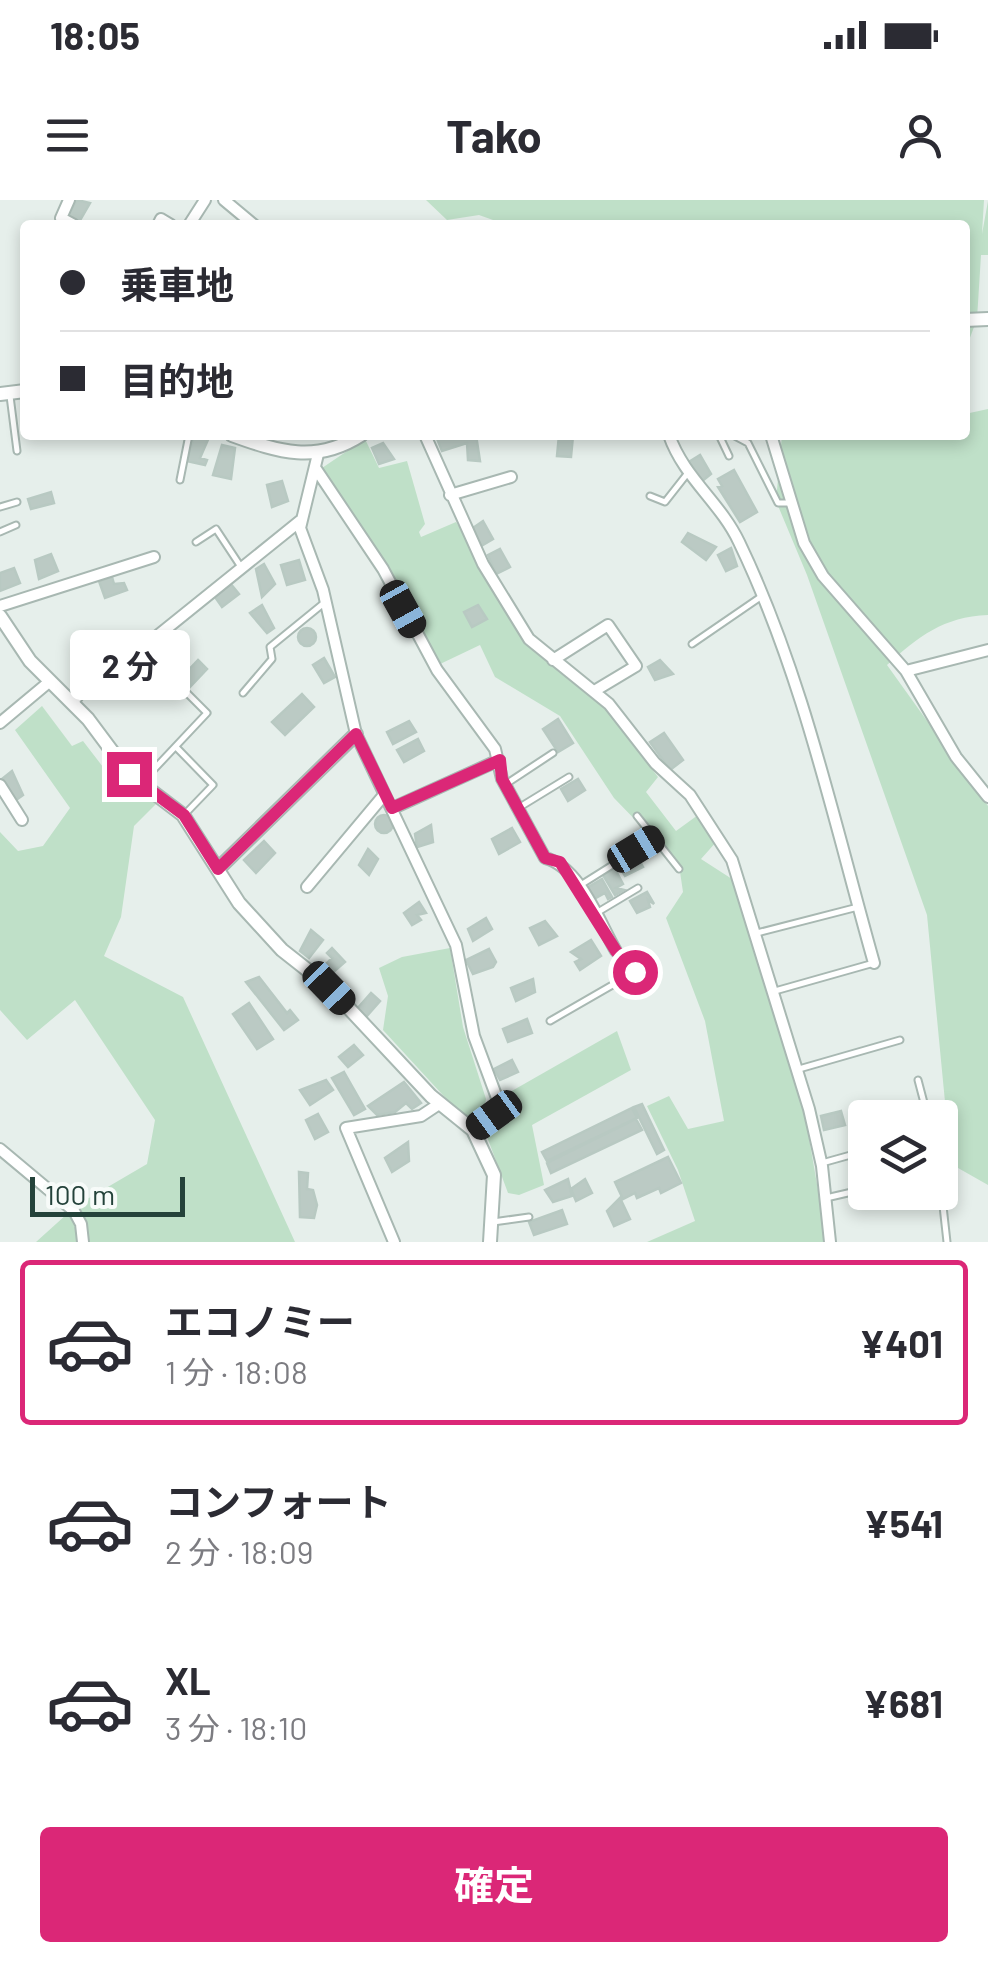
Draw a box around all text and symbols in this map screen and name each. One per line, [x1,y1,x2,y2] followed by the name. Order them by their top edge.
[50,12,140,58] text: 18:05
[40,108,95,163] icon: menu
[446,108,542,162] text: Tako
[893,108,948,163] icon: person
[120,261,234,307] text: 乗車地
[120,357,234,403] text: 目的地
[375,575,431,643] car
[69,629,189,699] callout: 2 分
[102,646,158,684] text: 2 分
[107,752,152,797] route end
[603,821,669,877] car
[613,950,658,995] route start
[297,956,361,1020] car
[461,1085,527,1145] car
[848,1100,958,1210] map controls
[848,1100,958,1210] button: layers
[30,1172,185,1216] scale bar
[45,1177,115,1211] text: 100 m
[45,1298,135,1388] icon: car
[165,1298,355,1344] text: エコノミー
[859,1320,943,1366] text: ¥401
[165,1352,308,1390] text: 1 分 · 18:08
[45,1478,135,1568] icon: car
[165,1478,392,1524] text: コンフォート
[864,1500,943,1546] text: ¥541
[165,1532,314,1570] text: 2 分 · 18:09
[165,1657,211,1703] text: XL
[45,1658,135,1748] icon: car
[863,1680,943,1726] text: ¥681
[165,1708,307,1746] text: 3 分 · 18:10
[40,1827,948,1942] button: 確定

